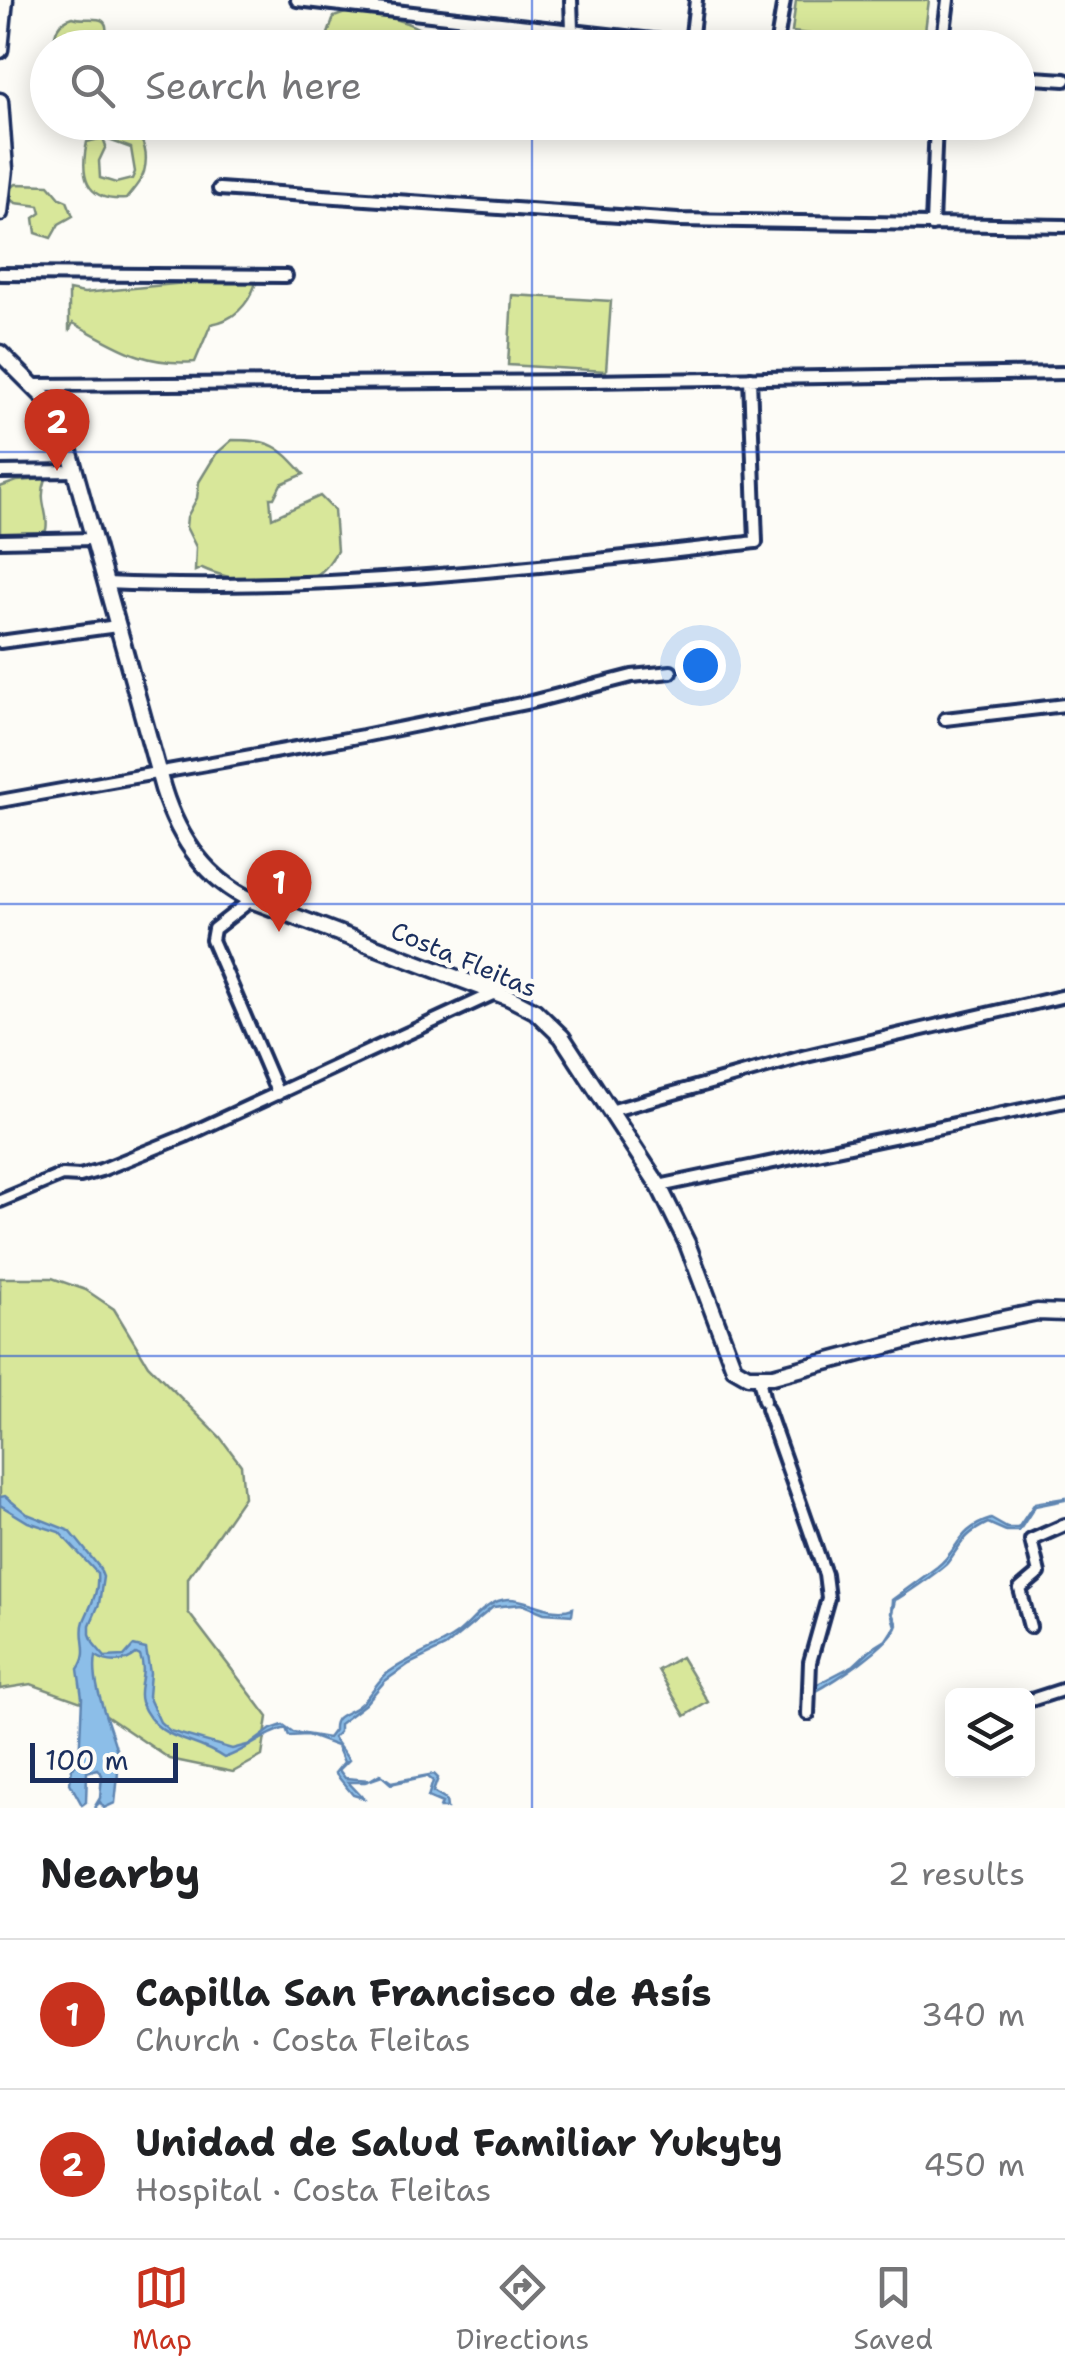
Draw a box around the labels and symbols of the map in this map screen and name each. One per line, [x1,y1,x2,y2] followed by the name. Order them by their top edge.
[24,388,90,471] pin: 2
[675,640,726,691] your location
[246,850,312,932] pin: 1
[386,913,542,1005] street label: Costa Fleitas
[30,1738,178,1782] scale bar

